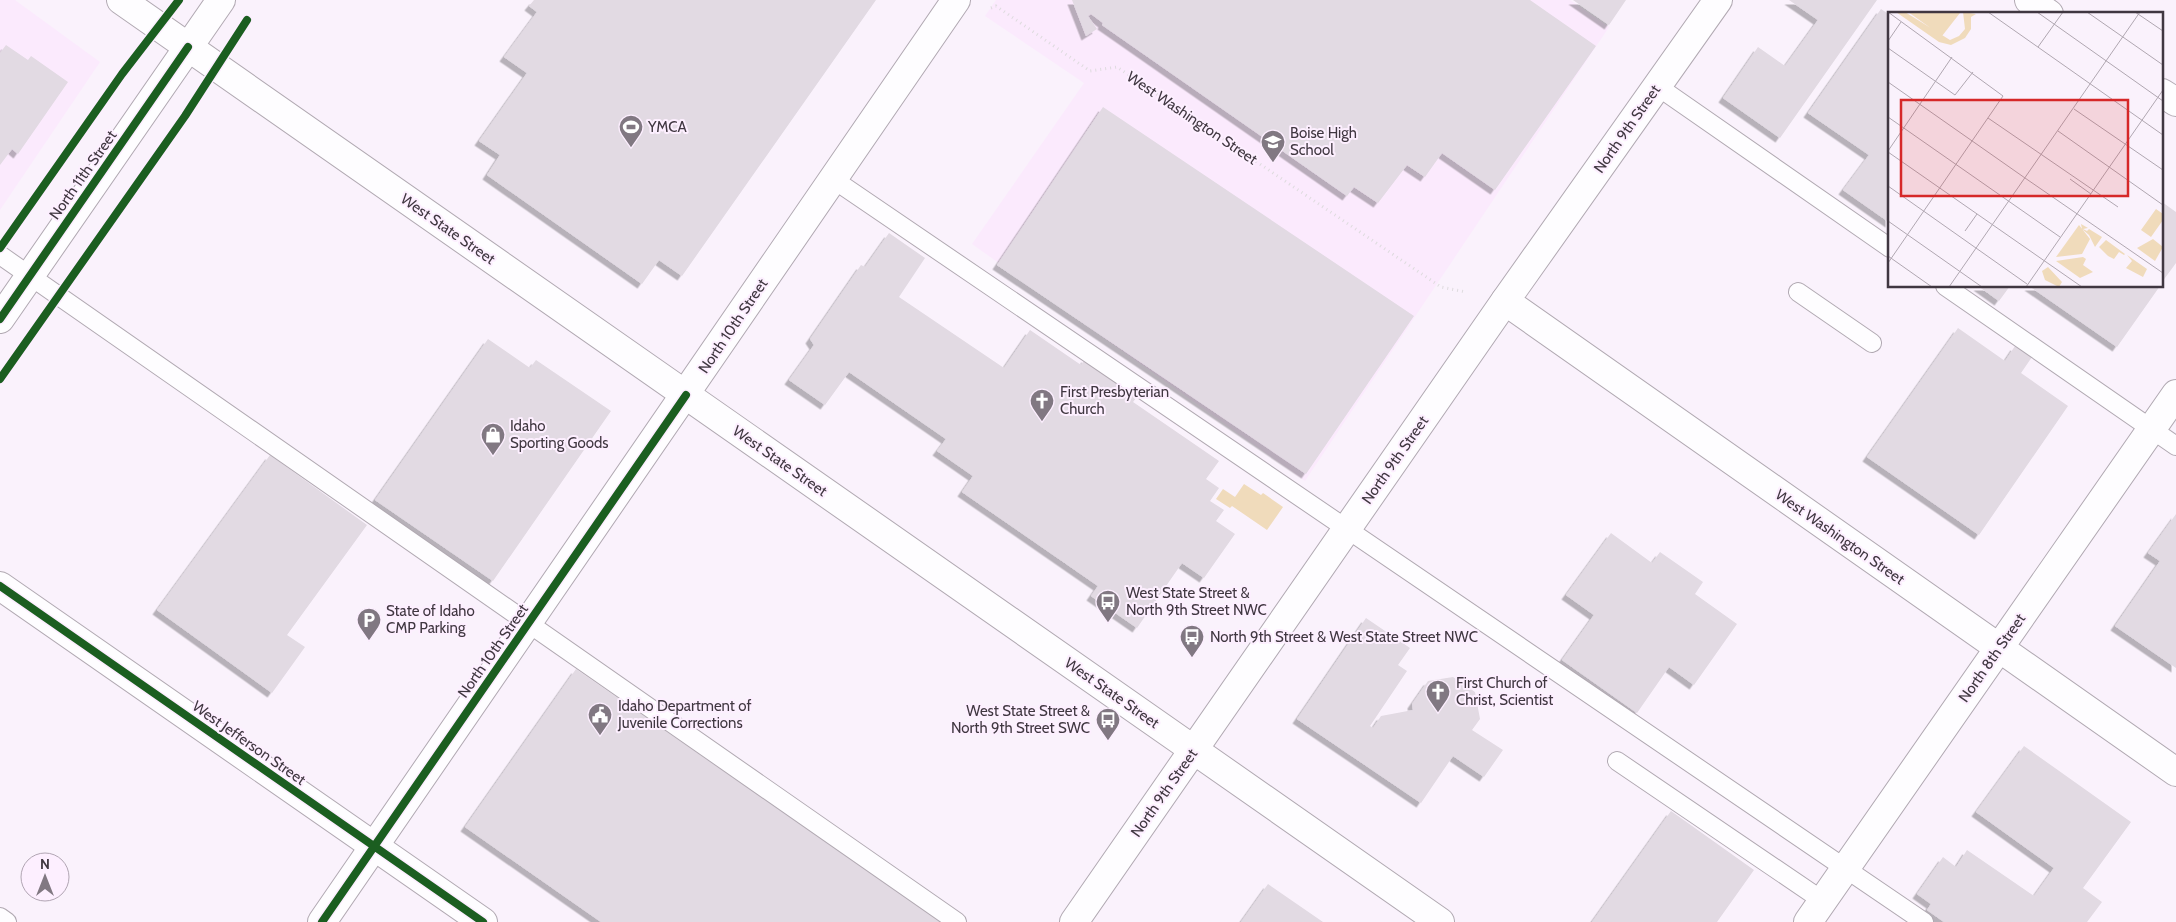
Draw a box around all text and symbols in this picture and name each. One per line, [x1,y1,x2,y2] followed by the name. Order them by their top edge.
[1888,12,2164,288] inset map
[1123,68,1261,168] street label: West Washington Street
[1590,81,1664,177] street label: North 9th Street
[618,114,644,148] sports icon: YMCA
[647,118,687,136] place label: YMCA
[1290,124,1357,159] place label: Boise High School
[46,127,120,223] street label: North 11th Street
[1260,129,1286,163] school or university icon: Boise High School
[397,190,499,268] street label: West State Street
[695,275,771,377] street label: North 10th Street
[1060,383,1169,418] place label: First Presbyterian Church
[1029,388,1055,422] church icon: First Presbyterian Church
[1358,412,1432,508] street label: North 9th Street
[510,417,609,452] place label: Idaho Sporting Goods
[480,422,506,456] shop icon: Idaho Sporting Goods
[729,422,831,500] street label: West State Street
[1772,486,1908,588] street label: West Washington Street
[1126,584,1267,619] place label: West State Street & North 9th Street NWC
[1095,589,1121,623] bus stop icon: West State Street & North 9th Street NWC
[454,601,532,701] street label: North 10th Street
[386,602,475,637] place label: State of Idaho CMP Parking
[356,607,382,641] parking icon: State of Idaho CMP Parking
[1955,610,2029,706] street label: North 8th Street
[1179,624,1205,658] bus stop icon: North 9th Street & West State Street NWC
[1210,628,1478,646] place label: North 9th Street & West State Street NWC
[1061,654,1163,732] street label: West State Street
[1456,674,1553,709] place label: First Church of Christ, Scientist
[1425,679,1451,713] church icon: First Church of Christ, Scientist
[189,697,309,789] street label: West Jefferson Street
[617,697,751,732] place label: Idaho Department of Juvenile Corrections
[587,702,613,736] public building icon: Idaho Department of Juvenile Corrections
[951,702,1090,737] place label: West State Street & North 9th Street SWC
[1095,707,1121,741] bus stop icon: West State Street & North 9th Street SWC
[1127,745,1201,841] street label: North 9th Street
[20,852,70,902] north arrow
[40,855,50,873] text: N

